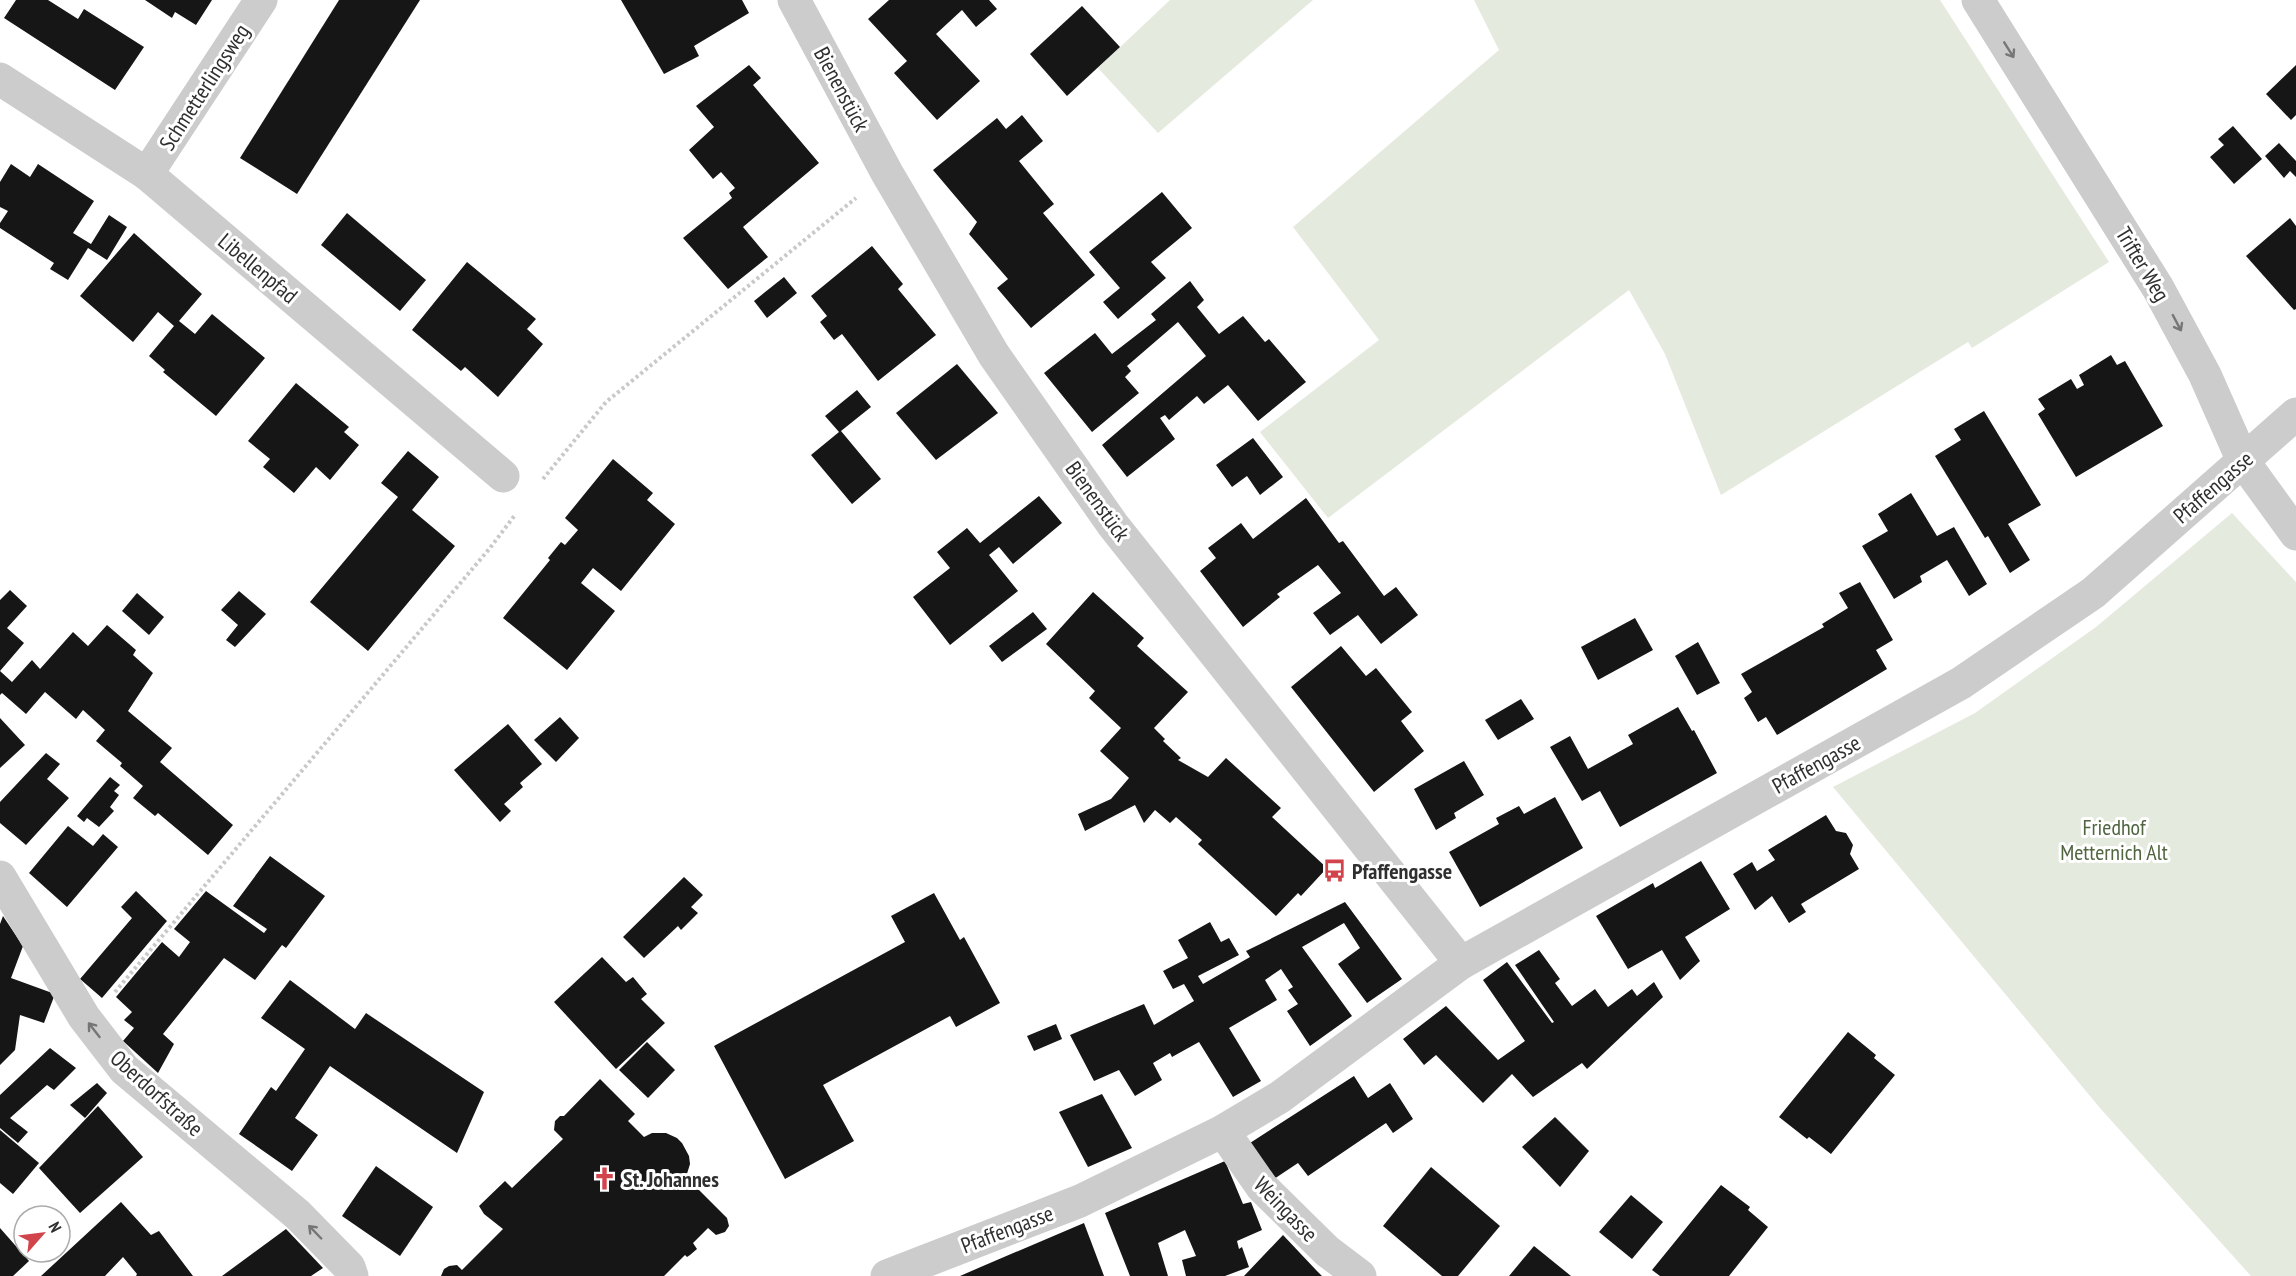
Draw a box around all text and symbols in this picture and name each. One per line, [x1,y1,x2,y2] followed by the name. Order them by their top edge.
[153,19,255,155] street label: Schmetterlingsweg
[2004,41,2016,58] one-way arrow
[808,42,876,137] street label: Bienenstück
[2110,222,2176,306] street label: Trifter Weg
[213,227,303,309] street label: Libellenpfad
[2171,314,2183,331] one-way arrow
[2167,445,2259,529] street label: Pfaffengasse
[1060,456,1137,547] street label: Bienenstück
[1767,728,1865,800] street label: Pfaffengasse
[2060,813,2168,866] park label: Friedhof Metternich Alt
[1352,857,1452,885] place label: Pfaffengasse
[1321,858,1347,884] bus stop icon: Pfaffengasse
[88,1023,101,1039] one-way arrow
[105,1044,209,1142] street label: Oberdorfstraße
[623,1165,719,1193] place label: St. Johannes
[592,1166,618,1192] church icon: St. Johannes
[1248,1171,1324,1247] street label: Weingasse
[957,1199,1057,1259] street label: Pfaffengasse
[12,1204,72,1264] north arrow
[44,1218,66,1235] text: N
[308,1225,322,1240] one-way arrow

